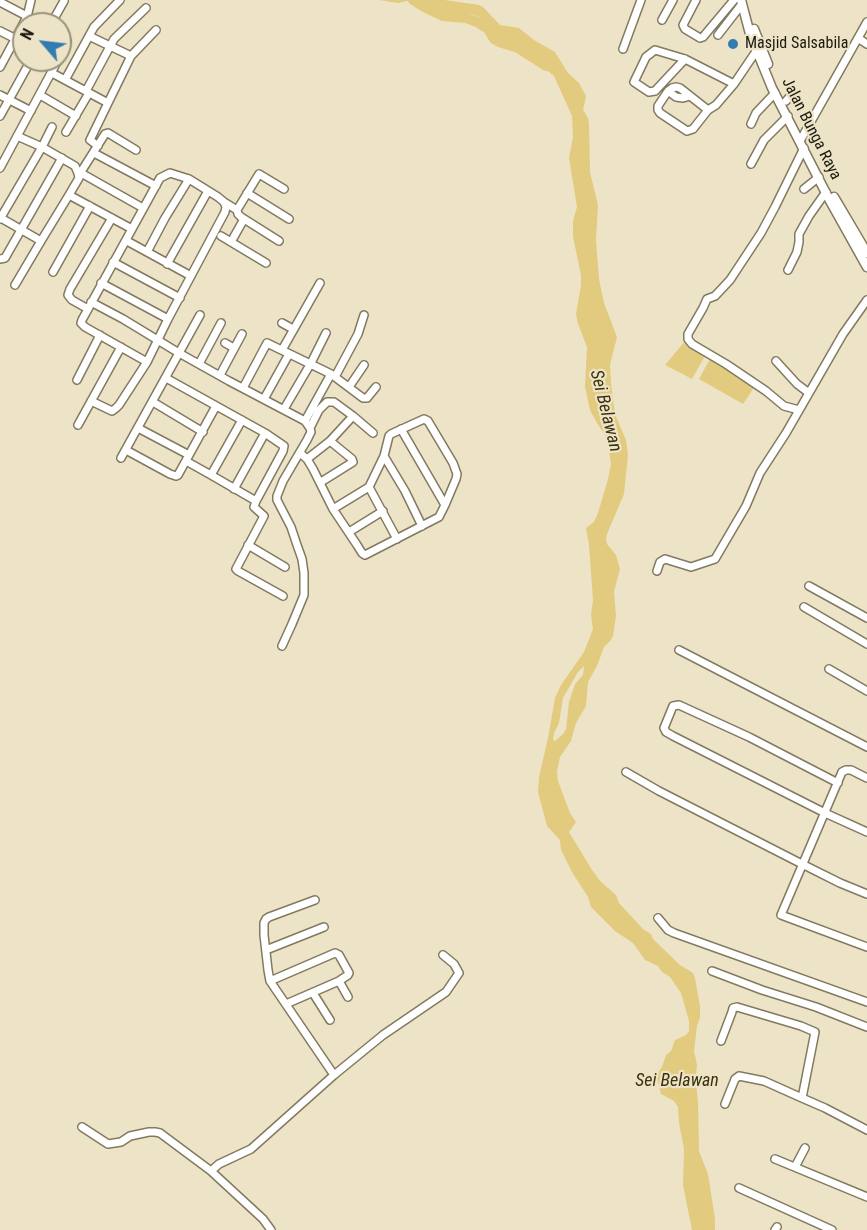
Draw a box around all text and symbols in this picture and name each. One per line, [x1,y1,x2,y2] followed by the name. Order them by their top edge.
[12,12,72,72] north arrow
[17,25,38,43] text: N
[745,34,848,54] place label: Masjid Salsabila
[726,37,740,51] marker: Masjid Salsabila
[777,75,845,183] street label: Jalan Bunga Raya
[584,368,626,454] water label: Sei Belawan
[635,1070,719,1092] water label: Sei Belawan

